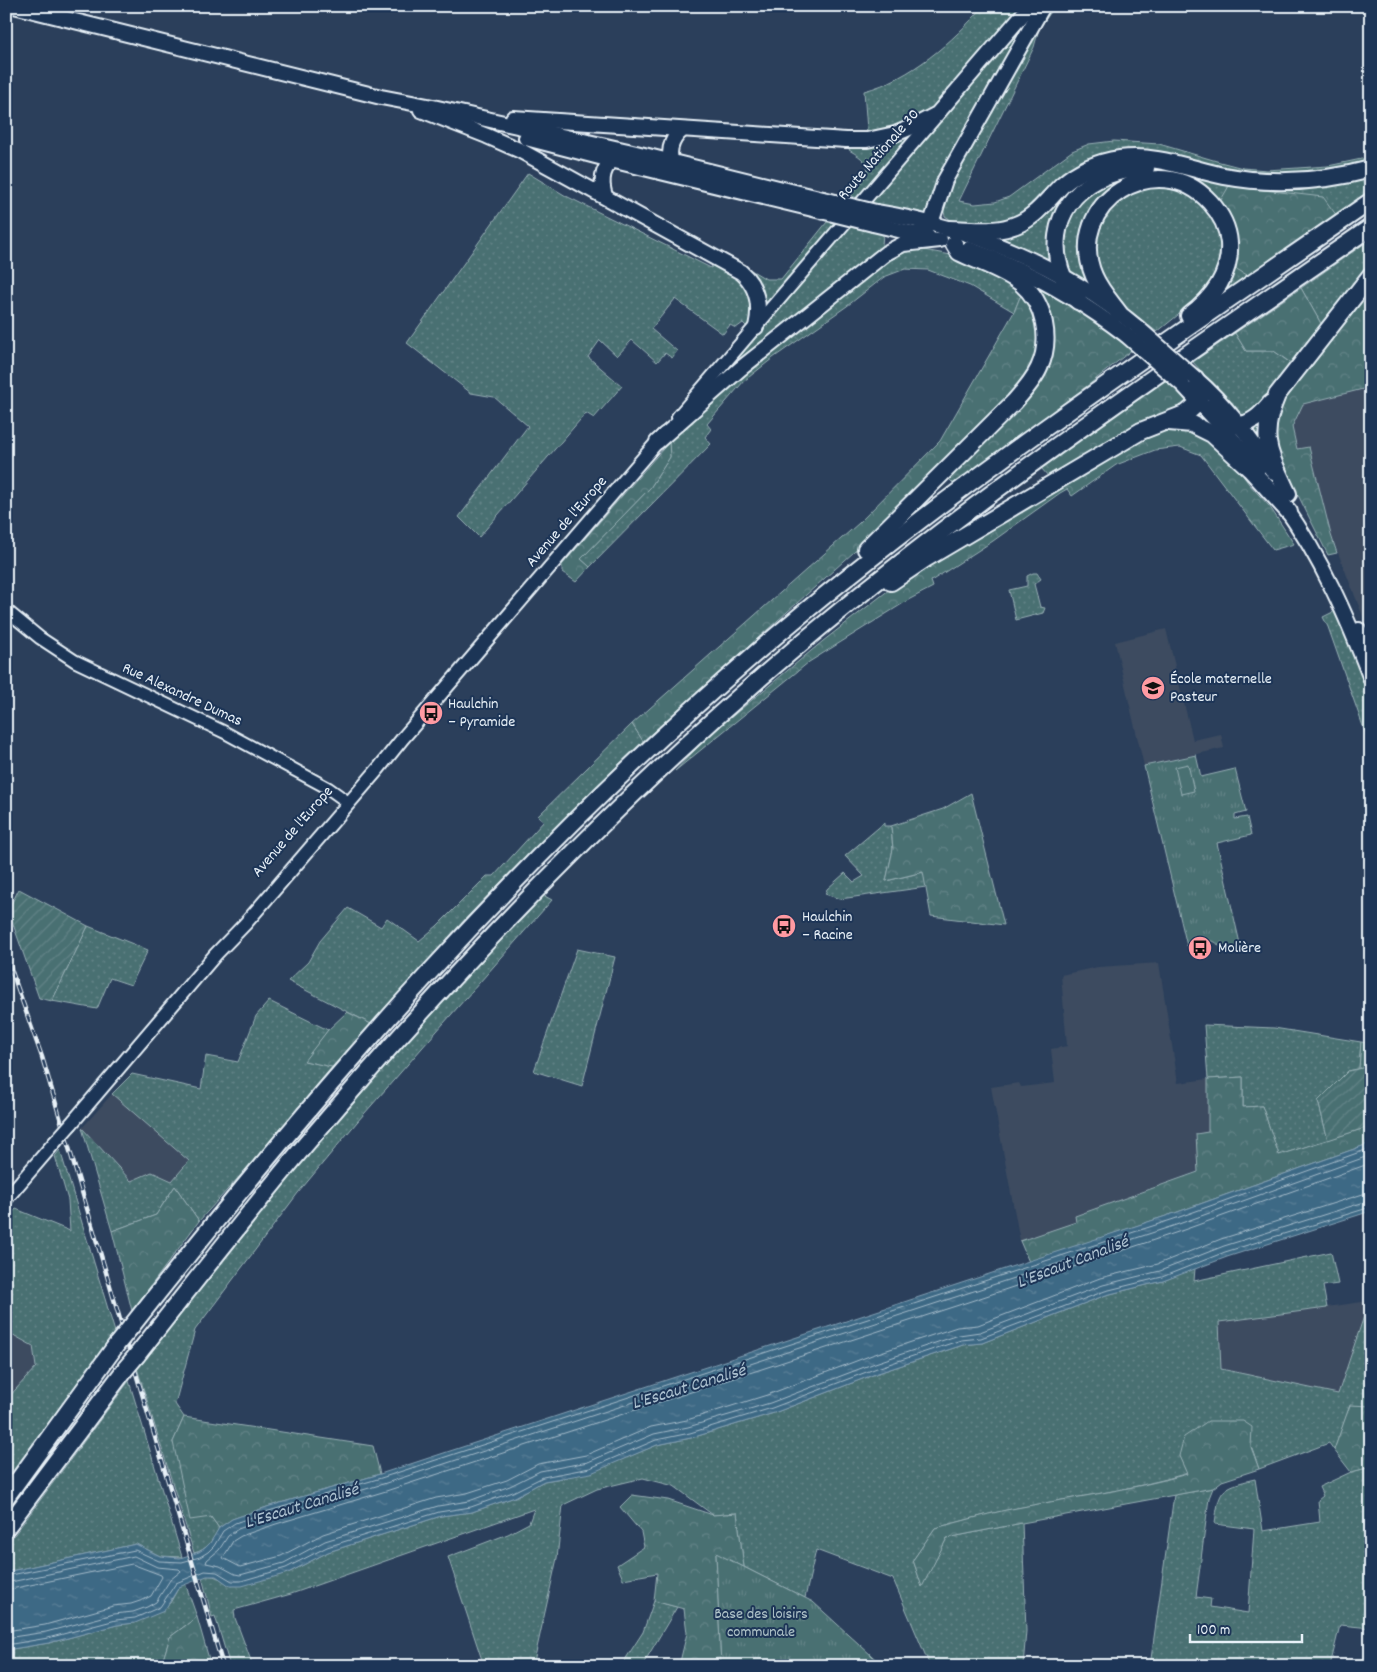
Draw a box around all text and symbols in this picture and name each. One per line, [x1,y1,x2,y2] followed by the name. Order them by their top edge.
[833,104,925,206] street label: Route Nationale 30
[521,471,613,573] street label: Avenue de l'Europe
[118,657,246,733] street label: Rue Alexandre Dumas
[1170,668,1272,709] place label: École maternelle Pasteur
[1140,675,1166,701] school or university icon: École maternelle Pasteur
[448,693,515,734] place label: Haulchin – Pyramide
[418,700,444,726] bus stop icon: Haulchin – Pyramide
[247,781,339,883] street label: Avenue de l'Europe
[802,906,853,947] place label: Haulchin – Racine
[771,913,797,939] bus stop icon: Haulchin – Racine
[1187,935,1213,961] bus stop icon: Molière
[1218,937,1261,960] place label: Molière
[1013,1229,1135,1296] water label: L'Escaut Canalisé
[629,1358,751,1417] water label: L'Escaut Canalisé
[242,1477,364,1536] water label: L'Escaut Canalisé
[714,1603,808,1644] park label: Base des loisirs communale
[1190,1612,1302,1644] scale bar
[1197,1620,1230,1642] text: 100 m

